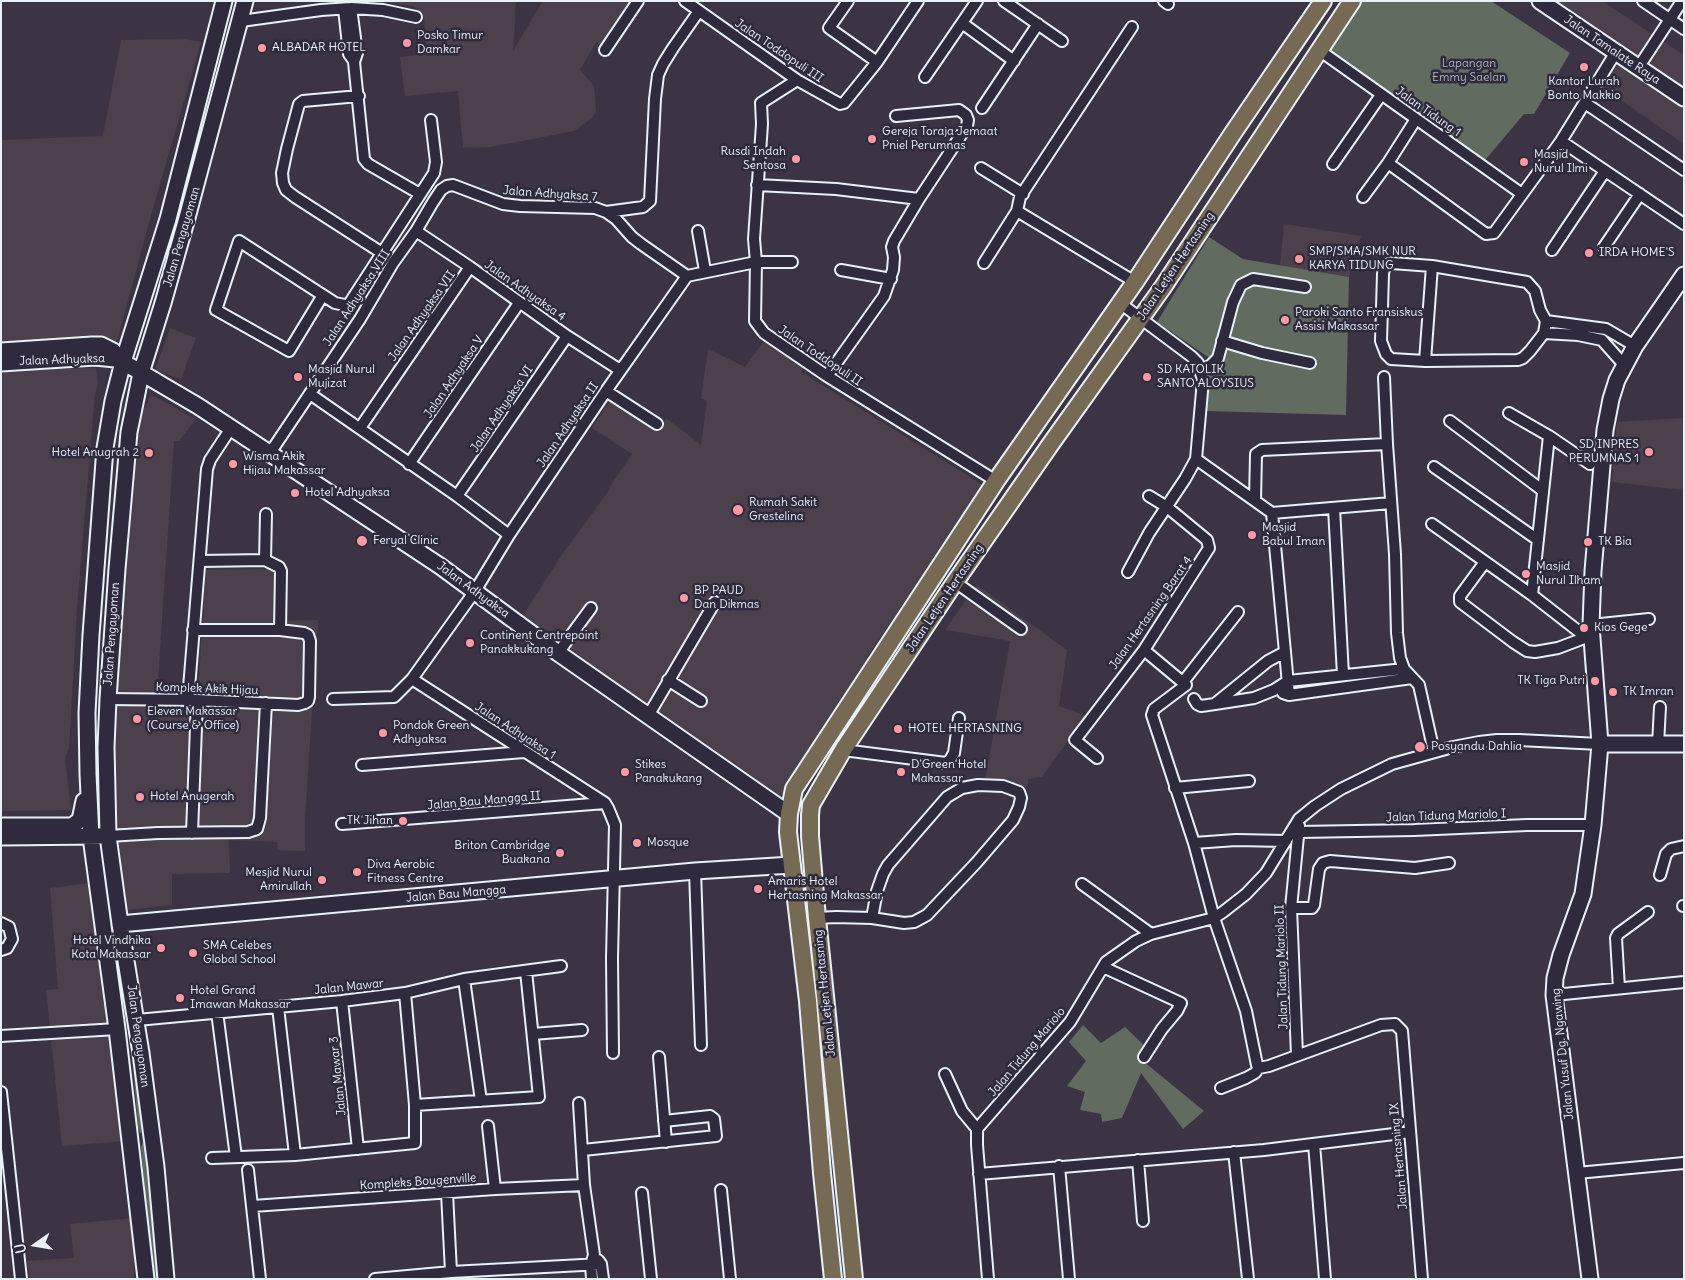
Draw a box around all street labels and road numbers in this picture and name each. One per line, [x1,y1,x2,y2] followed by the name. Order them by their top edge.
[1561,12,1663,88] street label: Jalan Tamalate Raya
[732,16,826,86] street label: Jalan Toddopuli III
[1393,84,1463,140] street label: Jalan Tidung 1
[502,184,598,204] street label: Jalan Adhyaksa 7
[161,185,203,289] street label: Jalan Pengayoman
[1134,209,1218,323] street label: Jalan Letjen Hertasning
[320,247,394,349] street label: Jalan Adhyaksa VIII
[482,258,568,324] street label: Jalan Adhyaksa 4
[385,268,459,364] street label: Jalan Adhyaksa VII
[775,323,865,389] street label: Jalan Toddopuli II
[421,333,487,421] street label: Jalan Adhyaksa V
[19,351,105,369] street label: Jalan Adhyaksa
[468,363,536,455] street label: Jalan Adhyaksa VI
[534,380,602,470] street label: Jalan Adhyaksa II
[903,541,987,655] street label: Jalan Letjen Hertasning
[1106,554,1196,672] street label: Jalan Hertasning Barat 4
[434,559,512,621] street label: Jalan Adhyaksa
[101,582,123,686] street label: Jalan Pengayoman
[155,680,259,698] street label: Komplek Akik Hijau
[472,699,558,763] street label: Jalan Adhyaksa 1
[427,789,541,813] street label: Jalan Bau Mangga II
[1386,807,1506,825] street label: Jalan Tidung Mariolo I
[405,882,507,906] street label: Jalan Bau Mangga
[1273,904,1291,1030] street label: Jalan Tidung Mariolo II
[811,929,839,1057] street label: Jalan Letjen Hertasning
[313,976,385,998] street label: Jalan Mawar
[124,984,152,1088] street label: Jalan Pengayoman
[1549,987,1577,1121] street label: Jalan Yusuf Dg. Ngawing
[985,1004,1069,1100] street label: Jalan Tidung Mariolo
[327,1036,349,1116] street label: Jalan Mawar 3
[1387,1102,1411,1210] street label: Jalan Hertasning IX
[359,1171,477,1193] street label: Kompleks Bougenville

